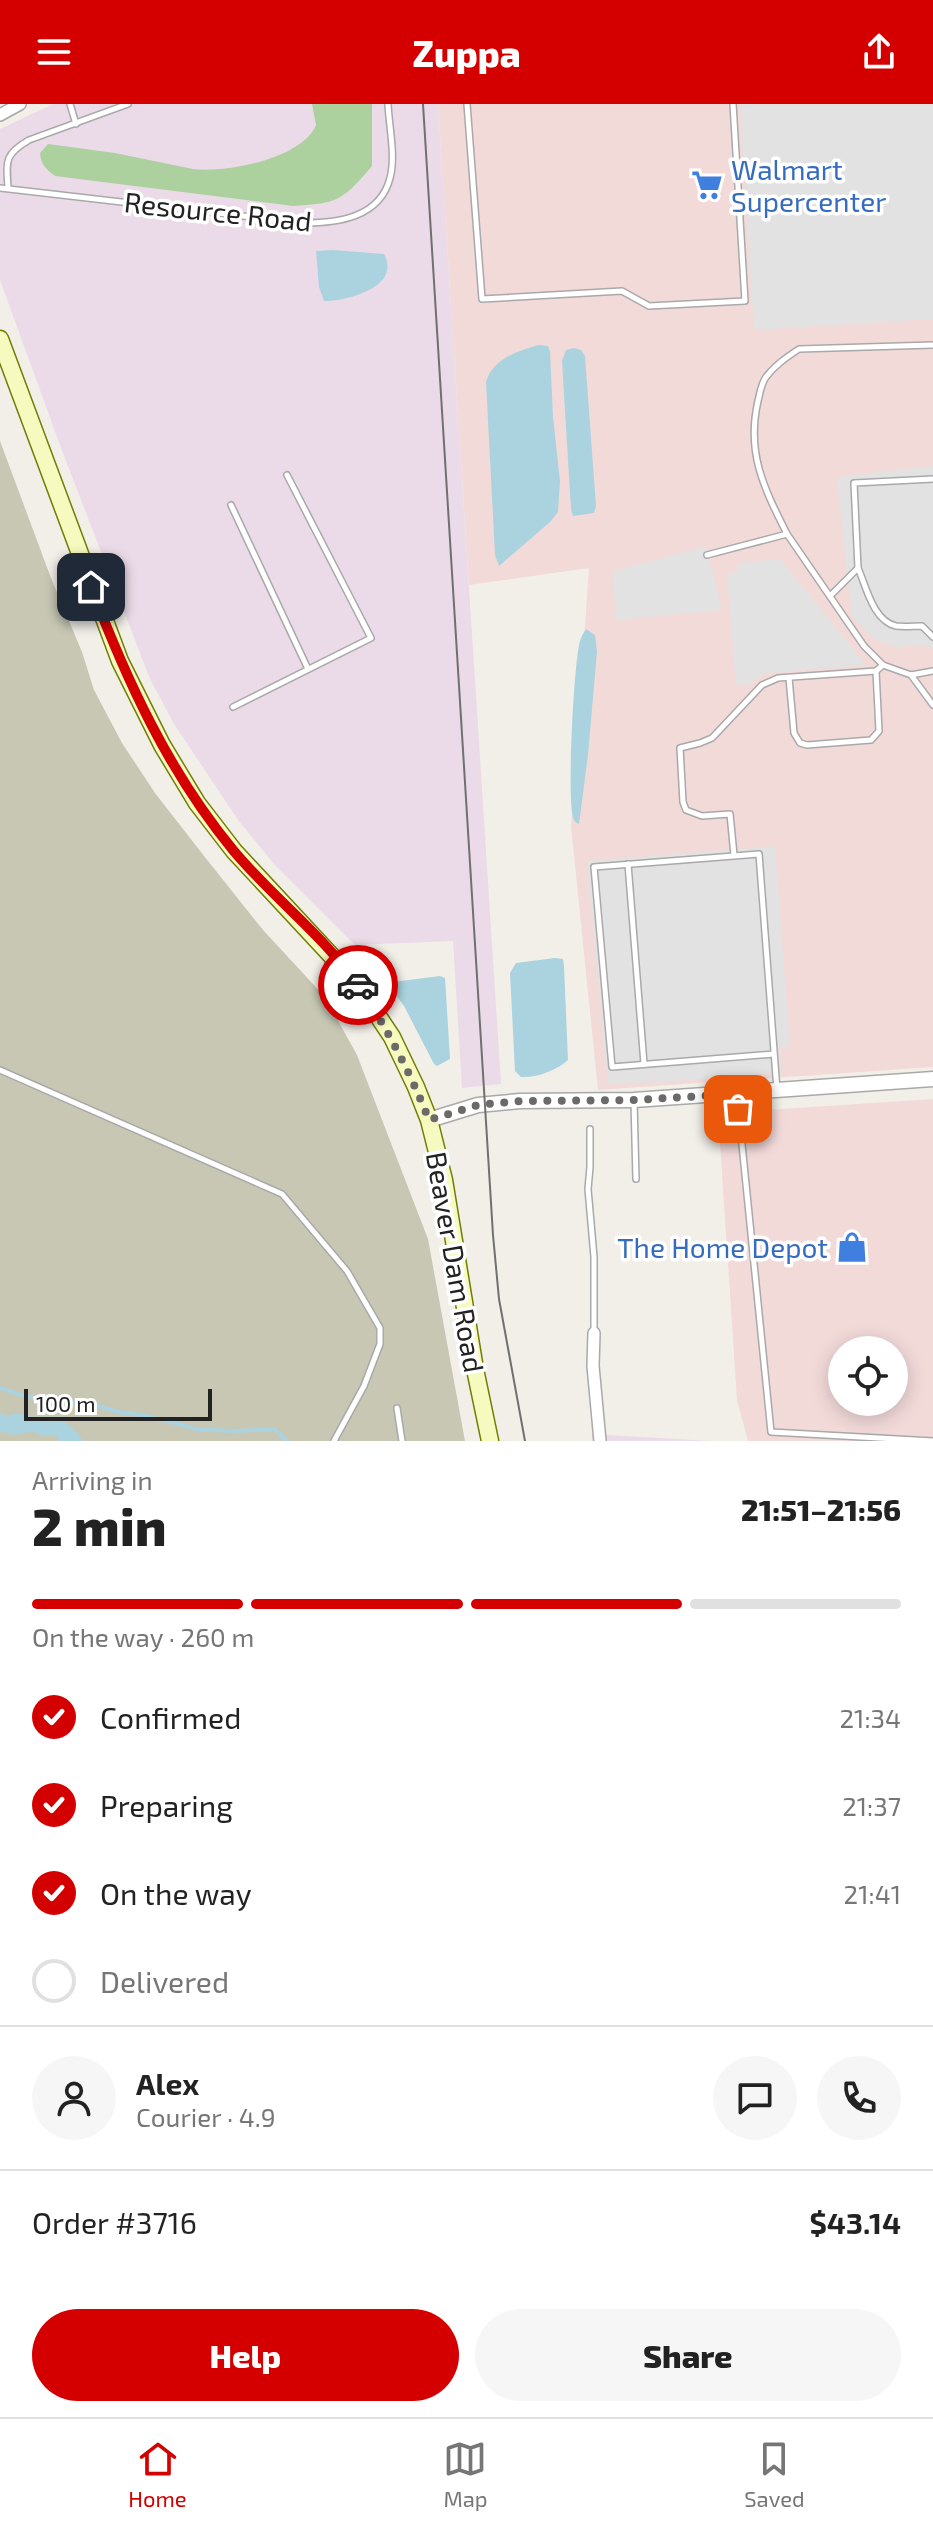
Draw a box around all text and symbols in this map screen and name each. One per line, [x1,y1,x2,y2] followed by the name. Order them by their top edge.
[32,30,76,74] icon: menu
[857,30,901,74] icon: share
[412,31,521,74] text: Zuppa
[731,152,887,218] place label: Walmart Supercenter
[690,168,724,202] supermarket icon: Walmart Supercenter
[123,184,313,238] street label: Resource Road
[57,553,125,621] pin
[69,565,113,609] icon: home
[318,945,398,1025] courier
[336,963,380,1007] icon: car
[704,1075,772,1143] pin
[716,1087,760,1131] icon: bag
[420,1149,492,1375] street label: Beaver Dam Road
[617,1230,828,1264] place label: The Home Depot
[835,1230,869,1264] shop icon: The Home Depot
[828,1336,908,1416] map controls
[828,1336,908,1416] button: locate
[24,1385,212,1421] scale bar
[36,1390,95,1416] text: 100 m
[32,1464,153,1495] text: Arriving in
[741,1491,901,1527] text: 21:51–21:56
[32,1494,167,1556] text: 2 min
[32,1621,254,1652] text: On the way · 260 m
[32,1695,76,1739] icon: check
[100,1699,241,1735] text: Confirmed
[839,1702,901,1733] text: 21:34
[32,1783,76,1827] icon: check
[100,1787,233,1823] text: Preparing
[842,1790,901,1821] text: 21:37
[32,1871,76,1915] icon: check
[100,1875,252,1911] text: On the way
[844,1878,901,1909] text: 21:41
[100,1963,229,1999] text: Delivered
[32,2056,116,2140] button: person
[713,2056,797,2140] button: chat
[817,2056,901,2140] button: phone
[136,2065,199,2101] text: Alex
[136,2101,276,2132] text: Courier · 4.9
[32,2204,197,2240] text: Order #3716
[809,2204,901,2240] text: $43.14
[32,2309,459,2401] button: Help
[475,2309,901,2401] button: Share
[128,2437,187,2511] tab: Home
[443,2437,488,2511] tab: Map
[744,2437,805,2511] tab: Saved

